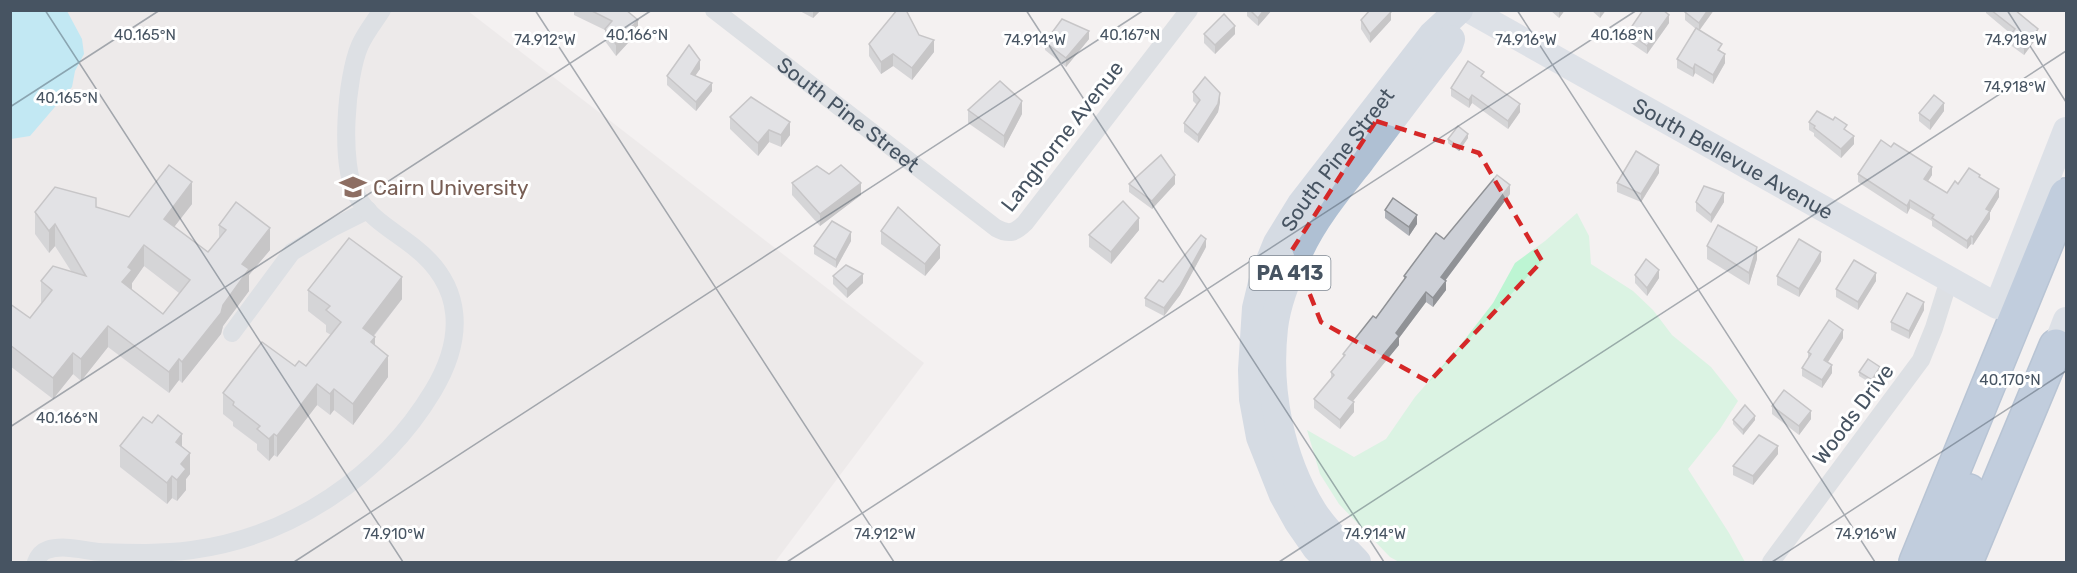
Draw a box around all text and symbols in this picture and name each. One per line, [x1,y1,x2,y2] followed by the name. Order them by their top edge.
[114,26,176,44] text: 40.165°N
[606,26,668,44] text: 40.166°N
[1100,26,1160,44] text: 40.167°N
[1591,26,1653,44] text: 40.168°N
[514,31,576,49] text: 74.912°W
[1004,31,1066,49] text: 74.914°W
[1495,31,1557,49] text: 74.916°W
[1985,31,2047,49] text: 74.918°W
[772,51,925,177] street label: South Pine Street
[995,56,1129,216] street label: Langhorne Avenue
[1984,78,2046,96] text: 74.918°W
[1275,83,1399,235] street label: South Pine Street
[36,89,98,107] text: 40.165°N
[1629,92,1838,224] street label: South Bellevue Avenue
[338,172,368,202] school or university icon: Cairn University
[373,175,529,200] place label: Cairn University
[1250,256,1330,290] road number: PA 413
[1807,359,1899,469] street label: Woods Drive
[1979,371,2041,389] text: 40.170°N
[36,409,98,427] text: 40.166°N
[363,525,425,543] text: 74.910°W
[854,525,916,543] text: 74.912°W
[1344,525,1406,543] text: 74.914°W
[1835,525,1897,543] text: 74.916°W

